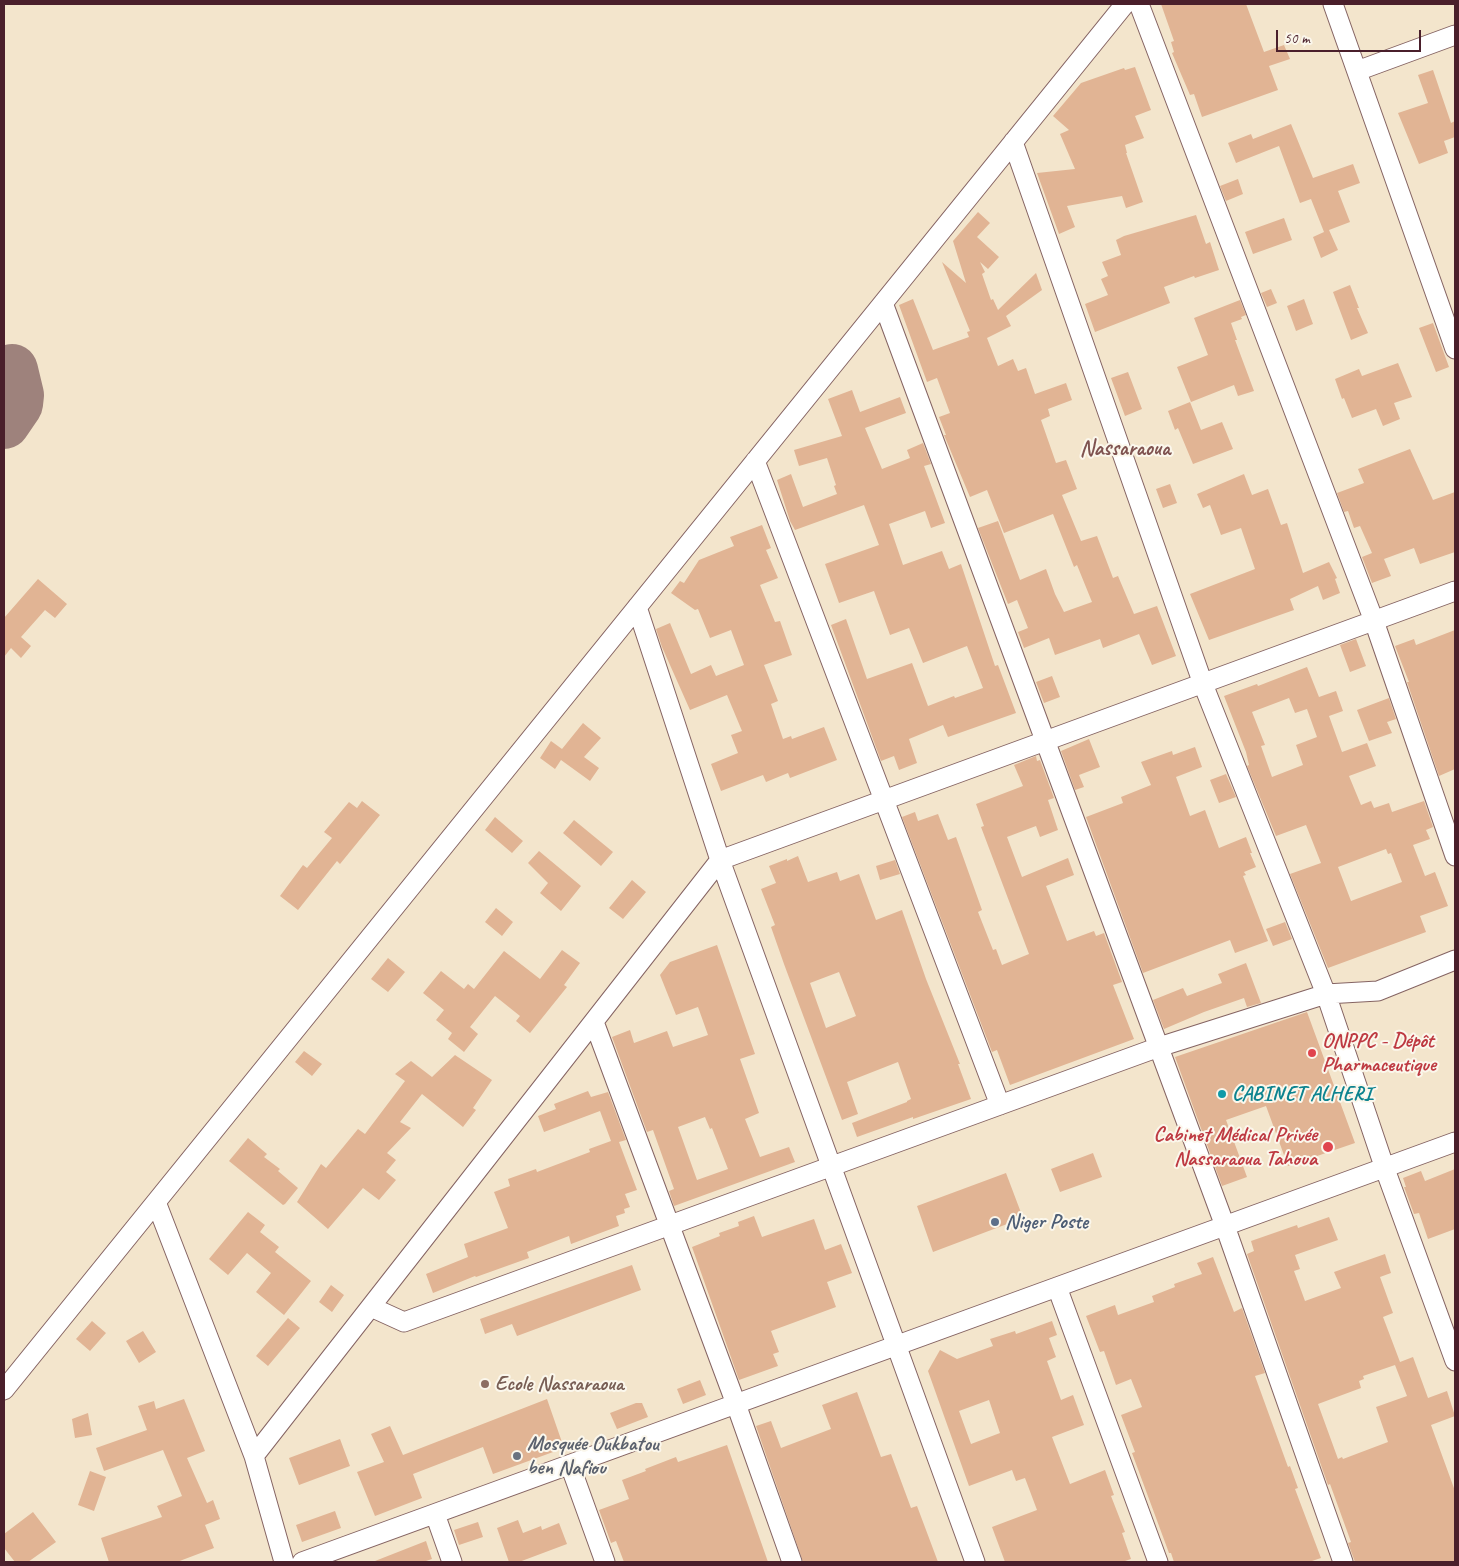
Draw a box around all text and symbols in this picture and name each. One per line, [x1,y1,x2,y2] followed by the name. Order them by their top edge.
[1279,20,1424,52] scale bar
[1284,29,1310,48] text: 50 m
[1080,436,1170,462] district label: Nassaraoua
[1322,1028,1436,1078] place label: ONPPC - Dépôt Pharmaceutique
[1306,1047,1318,1059] marker: ONPPC - Dépôt Pharmaceutique
[1232,1081,1372,1107] place label: CABINET ALHERI
[1216,1088,1228,1100] marker: CABINET ALHERI
[1153,1122,1317,1172] place label: Cabinet Médical Privée Nassaraoua Tahoua
[1321,1140,1335,1154] marker: Cabinet Médical Privée Nassaraoua Tahoua
[1005,1209,1088,1235] place label: Niger Poste
[989,1216,1001,1228] marker: Niger Poste
[495,1371,623,1397] place label: Ecole Nassaraoua
[479,1378,491,1390] marker: Ecole Nassaraoua
[527,1431,659,1481] place label: Mosquée Oukbatou ben Nafiou
[511,1450,523,1462] marker: Mosquée Oukbatou ben Nafiou

